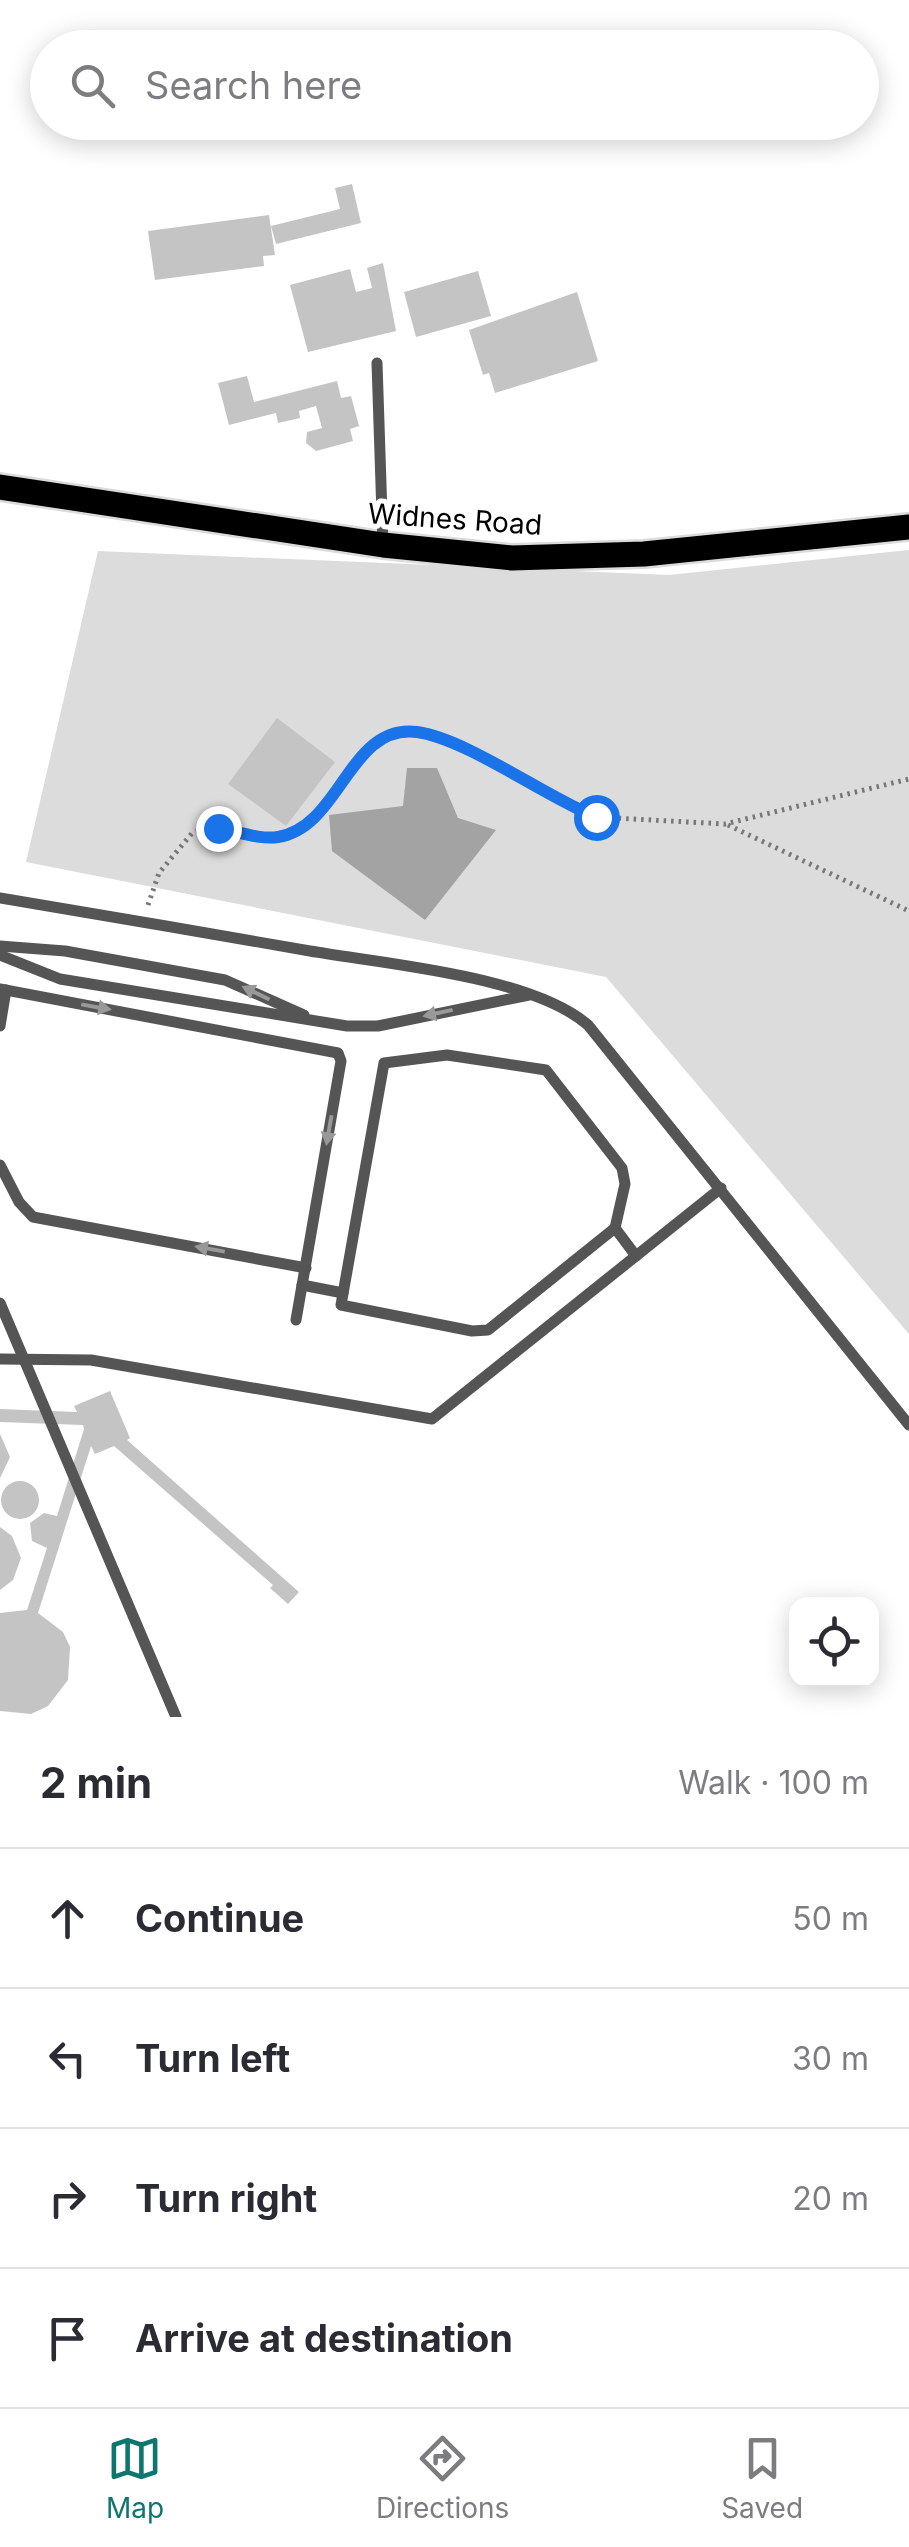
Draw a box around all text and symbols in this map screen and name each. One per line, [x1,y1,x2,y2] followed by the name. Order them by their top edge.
[30,30,879,140] search box
[65,58,120,113] icon: search
[145,62,362,108] text: Search here
[367,496,543,542] street label: Widnes Road
[574,795,620,841] route start
[196,806,242,852] route end
[241,985,270,1002] one-way arrow
[81,1000,112,1015] one-way arrow
[422,1006,453,1022] one-way arrow
[321,1114,336,1146] one-way arrow
[194,1241,225,1256] one-way arrow
[789,1597,879,1687] map controls
[789,1597,879,1687] button: locate
[40,1757,152,1808] text: 2 min
[678,1763,869,1802] text: Walk · 100 m
[40,1891,95,1946] icon: ahead
[135,1895,304,1941] text: Continue
[792,1899,869,1938] text: 50 m
[40,2031,95,2086] icon: left
[135,2035,290,2081] text: Turn left
[792,2039,869,2078] text: 30 m
[40,2171,95,2226] icon: right
[135,2175,317,2221] text: Turn right
[792,2179,869,2218] text: 20 m
[40,2311,95,2366] icon: arrive
[135,2315,513,2361] text: Arrive at destination
[106,2431,164,2525] tab: Map
[376,2431,509,2525] tab: Directions
[721,2431,803,2525] tab: Saved

